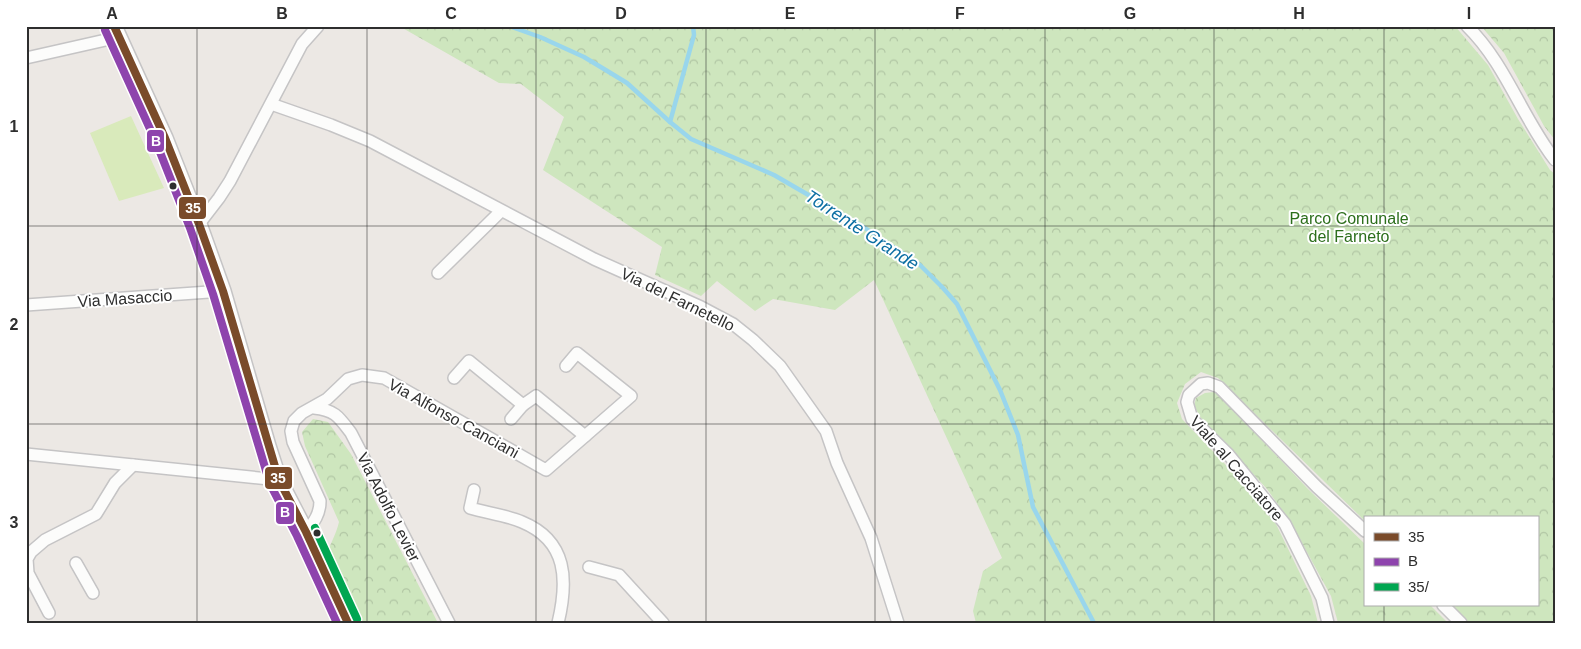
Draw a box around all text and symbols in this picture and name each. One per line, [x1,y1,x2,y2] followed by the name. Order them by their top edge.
[106,5,118,22] text: A
[276,5,288,22] text: B
[445,5,457,22] text: C
[615,5,627,22] text: D
[785,5,796,22] text: E
[955,5,965,22] text: F
[1124,5,1136,22] text: G
[1293,5,1305,22] text: H
[1467,5,1471,22] text: I
[10,118,19,135] text: 1
[146,129,165,153] line badge: B
[151,133,161,149] text: B
[168,181,178,191] unlabelled marker
[801,186,923,274] water label: Torrente Grande
[178,196,207,220] line badge: 35
[185,200,201,216] text: 35
[1289,210,1409,245] park label: Parco Comunale del Farneto
[618,265,737,334] street label: Via del Farnetello
[77,287,173,310] street label: Via Masaccio
[10,316,19,333] text: 2
[386,375,522,461] street label: Via Alfonso Canciani
[1187,413,1287,524] street label: Viale al Cacciatore
[354,450,424,565] street label: Via Adolfo Levier
[264,466,293,490] line badge: 35
[270,470,286,486] text: 35
[275,501,295,525] line badge: B
[280,504,290,520] text: B
[10,514,19,531] text: 3
[1364,516,1538,606] legend
[312,528,322,538] unlabelled marker
[1408,528,1425,545] text: 35
[1408,552,1418,569] text: B
[1408,578,1430,595] text: 35/

